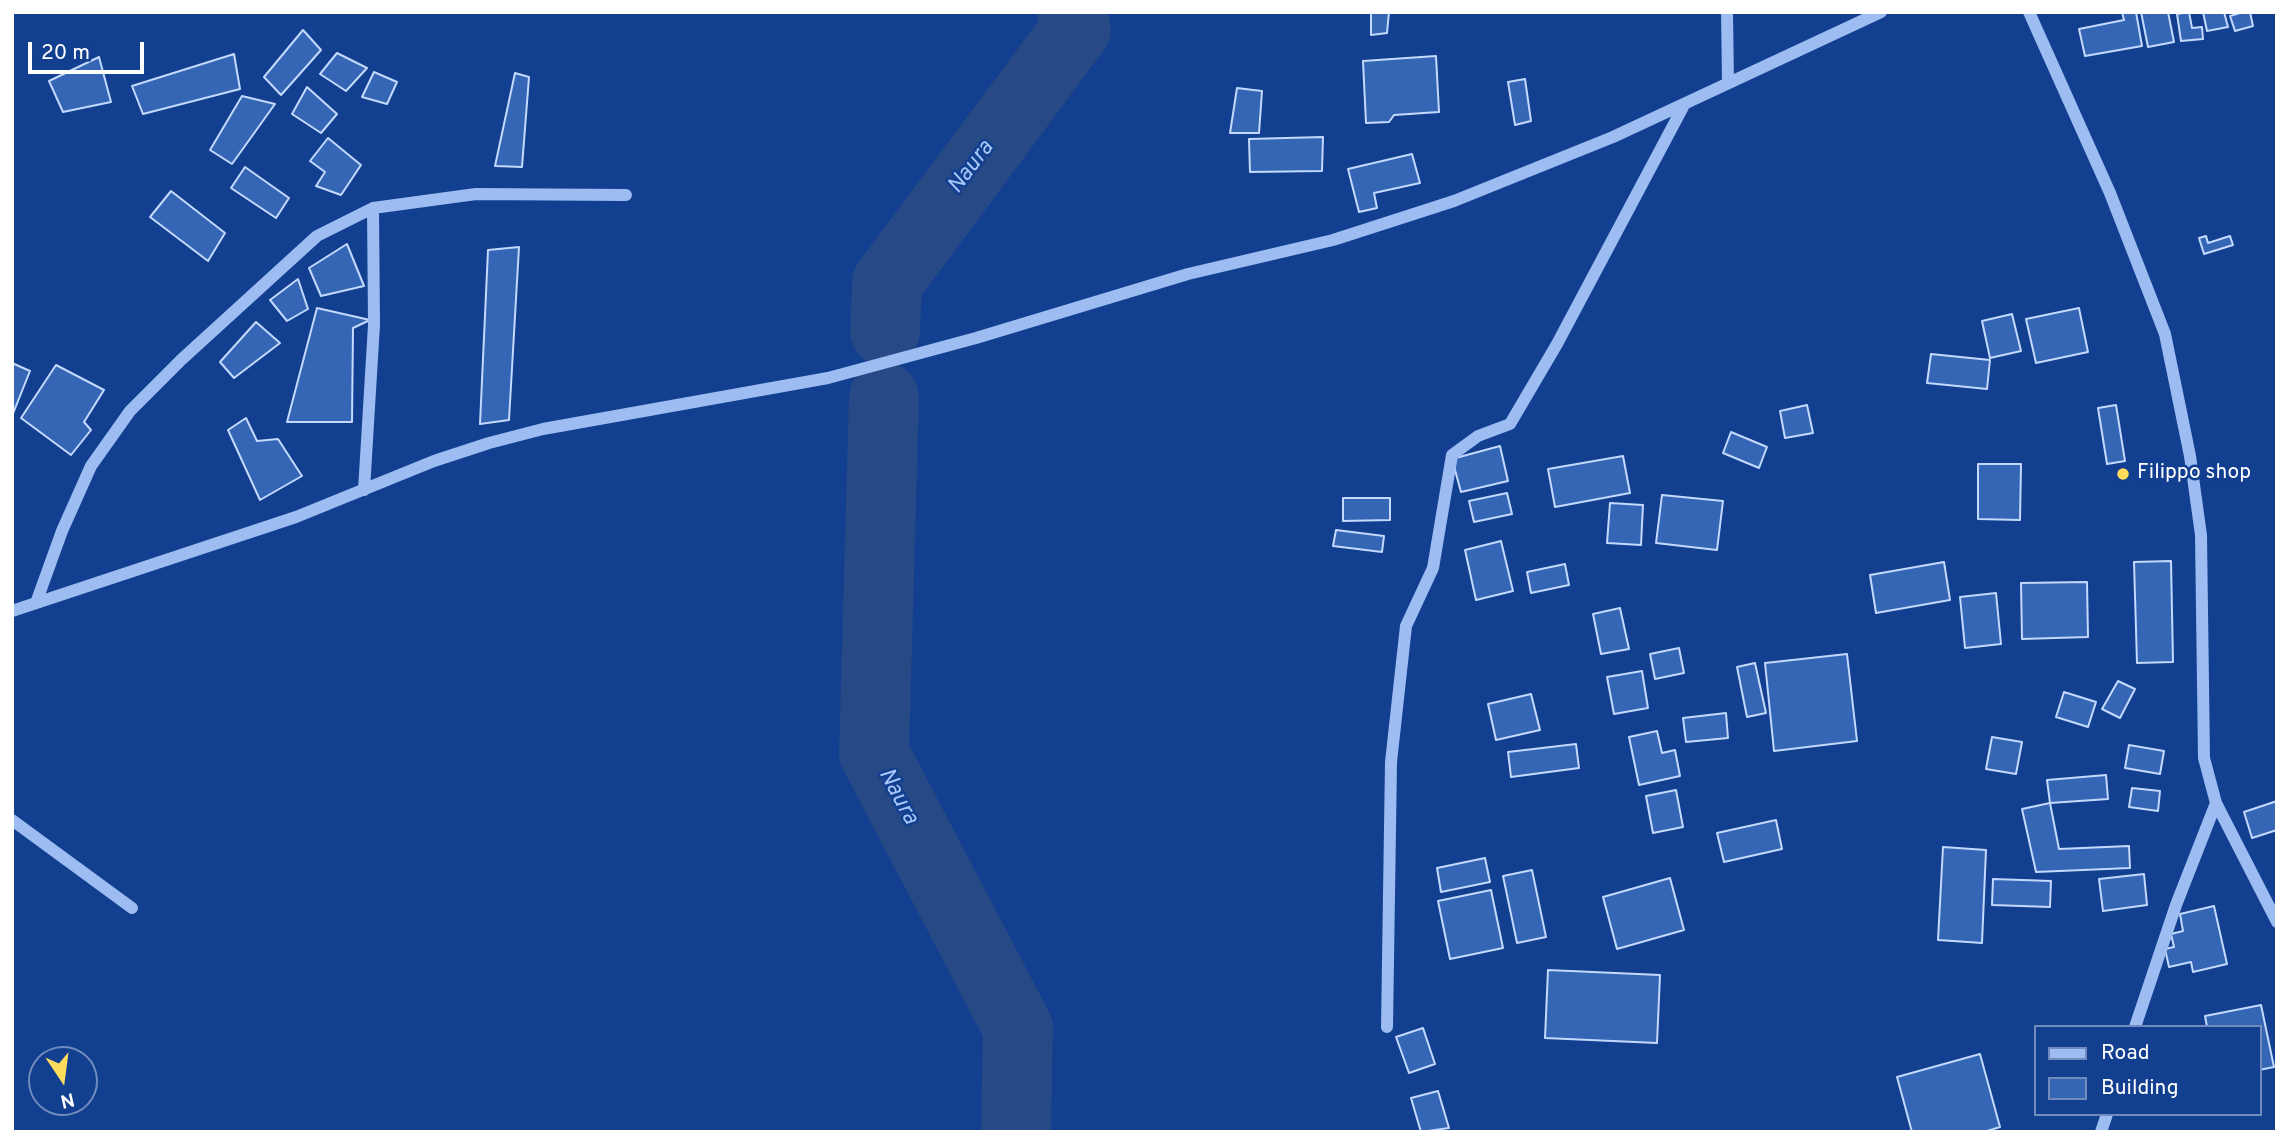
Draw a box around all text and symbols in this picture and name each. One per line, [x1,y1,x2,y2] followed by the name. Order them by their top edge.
[32,28,147,72] scale bar
[41,40,90,67] text: 20 m
[943,136,1001,200] water label: Naura
[2137,461,2251,487] place label: Filippo shop
[2115,466,2131,482] marker: Filippo shop
[871,764,923,830] water label: Naura
[2034,1025,2261,1116] legend
[2101,1040,2150,1067] text: Road
[28,1046,98,1116] north arrow
[2101,1075,2179,1102] text: Building
[58,1086,77,1113] text: N

